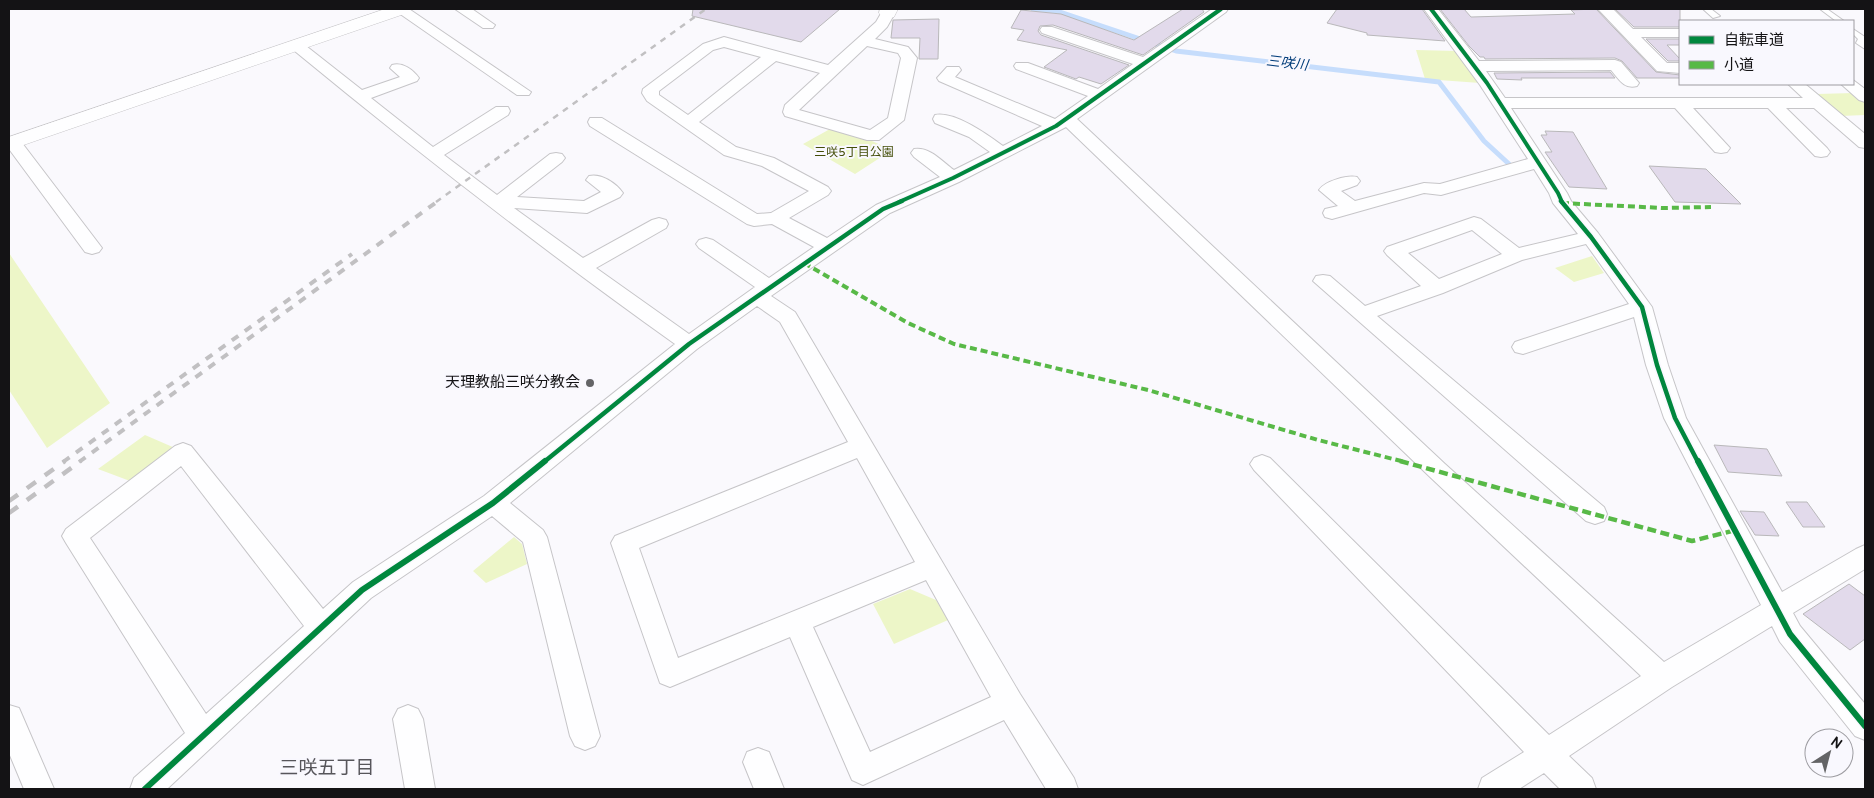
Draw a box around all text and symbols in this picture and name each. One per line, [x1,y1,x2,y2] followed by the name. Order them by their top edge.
[1679,20,1854,85] legend
[1724,32,1784,51] text: 自転車道
[1265,53,1311,75] water label: 三咲川
[1724,57,1754,76] text: 小道
[814,145,894,161] park label: 三咲5丁目公園
[445,374,580,393] place label: 天理教船三咲分教会
[584,377,596,389] marker: 天理教船三咲分教会
[1804,728,1854,778] north arrow
[1827,734,1845,754] text: N
[279,757,375,781] district label: 三咲五丁目

